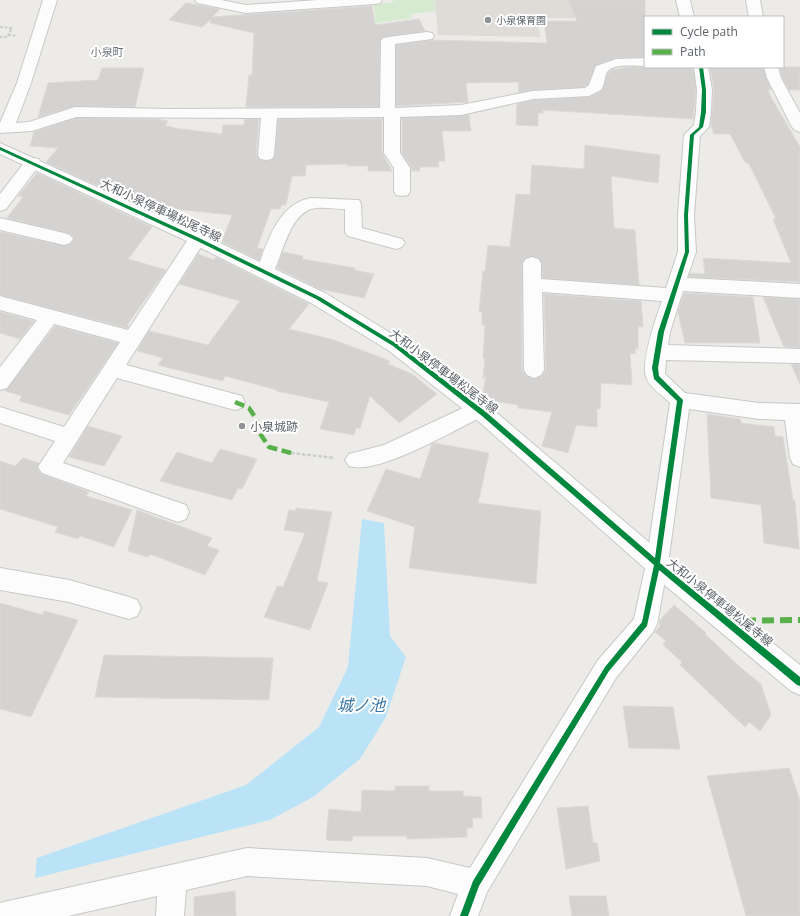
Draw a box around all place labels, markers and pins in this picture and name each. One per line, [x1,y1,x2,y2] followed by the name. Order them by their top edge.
[496,13,546,27] place label: 小泉保育園
[483,15,493,25] marker: 小泉保育園
[250,418,298,435] place label: 小泉城跡
[237,421,247,431] marker: 小泉城跡

